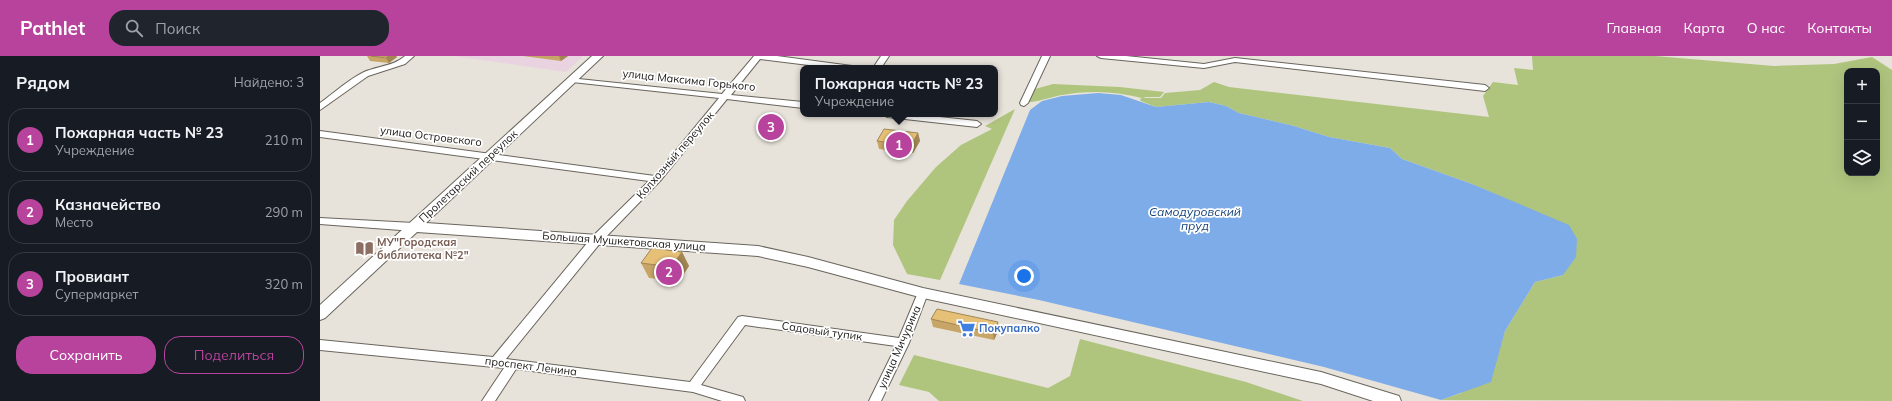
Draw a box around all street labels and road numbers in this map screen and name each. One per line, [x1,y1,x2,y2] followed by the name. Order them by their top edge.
[622,66,756,94] street label: улица Максима Горького
[633,108,717,202] street label: Колхозный переулок
[379,123,483,149] street label: улица Островского
[416,127,520,225] street label: Пролетарский переулок
[542,228,706,254] street label: Большая Мушкетовская улица
[874,303,924,391] street label: улица Мичурина
[781,318,863,344] street label: Садовый тупик
[484,353,578,379] street label: проспект Ленина

